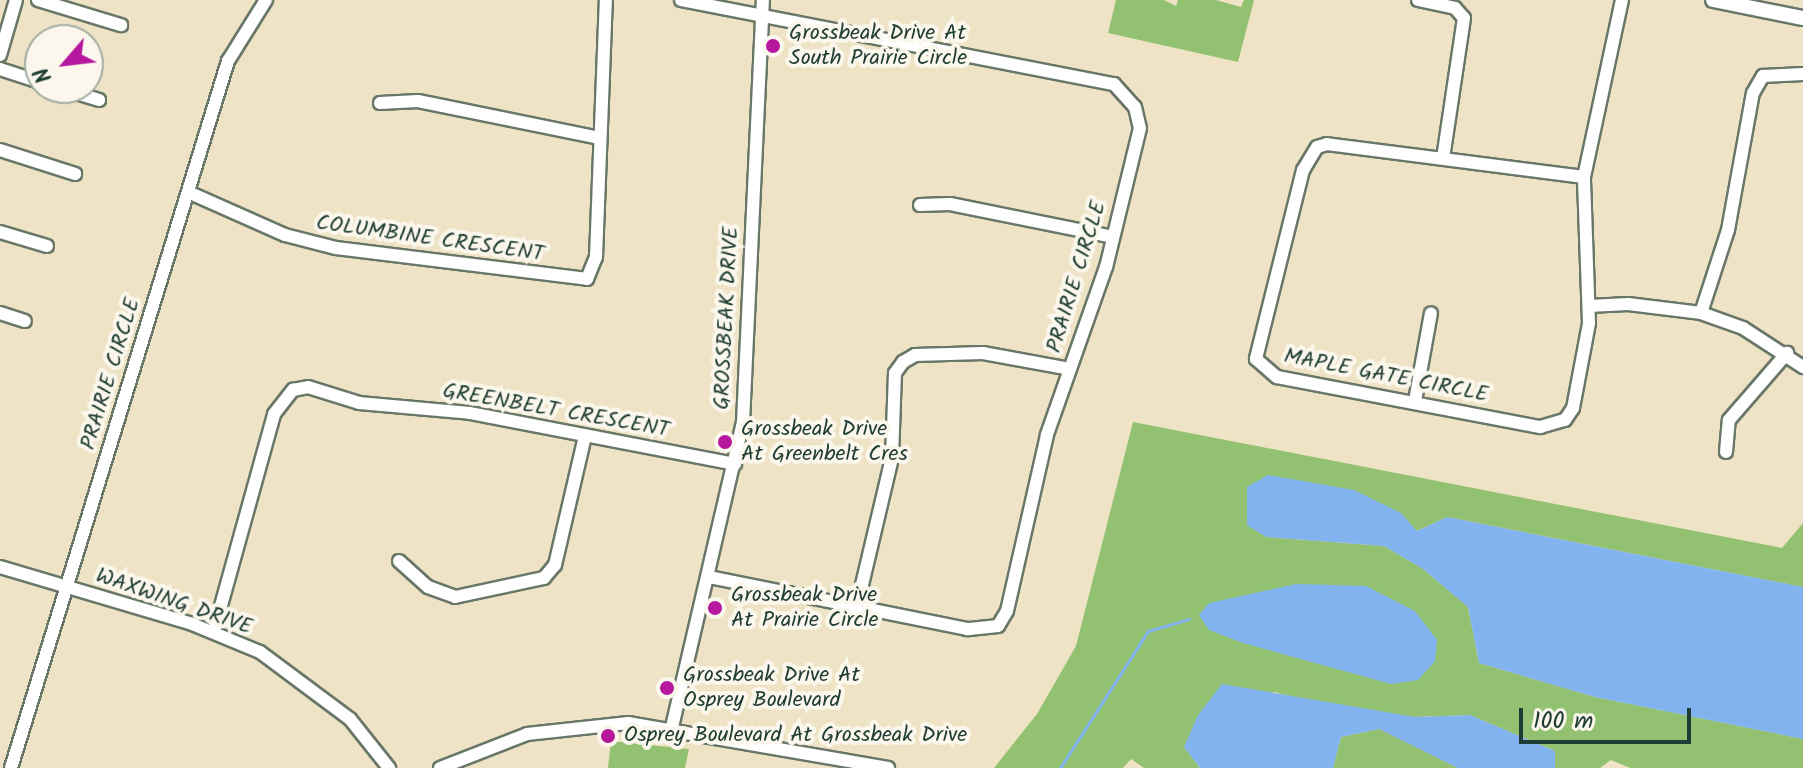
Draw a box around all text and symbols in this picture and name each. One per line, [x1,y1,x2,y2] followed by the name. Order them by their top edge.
[789,20,967,72] place label: Grossbeak Drive At South Prairie Circle
[24,24,104,104] north arrow
[764,37,782,55] marker: Grossbeak Drive At South Prairie Circle
[25,60,63,89] text: N
[1041,198,1113,356] street label: PRAIRIE CIRCLE
[314,210,546,268] street label: COLUMBINE CRESCENT
[709,226,745,410] street label: GROSSBEAK DRIVE
[75,295,147,453] street label: PRAIRIE CIRCLE
[1282,343,1490,409] street label: MAPLE GATE CIRCLE
[441,378,671,444] street label: GREENBELT CRESCENT
[741,416,908,468] place label: Grossbeak Drive At Greenbelt Cres
[716,433,734,451] marker: Grossbeak Drive At Greenbelt Cres
[92,563,256,641] street label: WAXWING DRIVE
[731,582,879,634] place label: Grossbeak Drive At Prairie Circle
[706,599,724,617] marker: Grossbeak Drive At Prairie Circle
[683,662,860,714] place label: Grossbeak Drive At Osprey Boulevard
[658,679,676,697] marker: Grossbeak Drive At Osprey Boulevard
[1523,692,1695,742] scale bar
[1533,702,1593,741] text: 100 m
[624,723,967,749] place label: Osprey Boulevard At Grossbeak Drive
[599,727,617,745] marker: Osprey Boulevard At Grossbeak Drive

